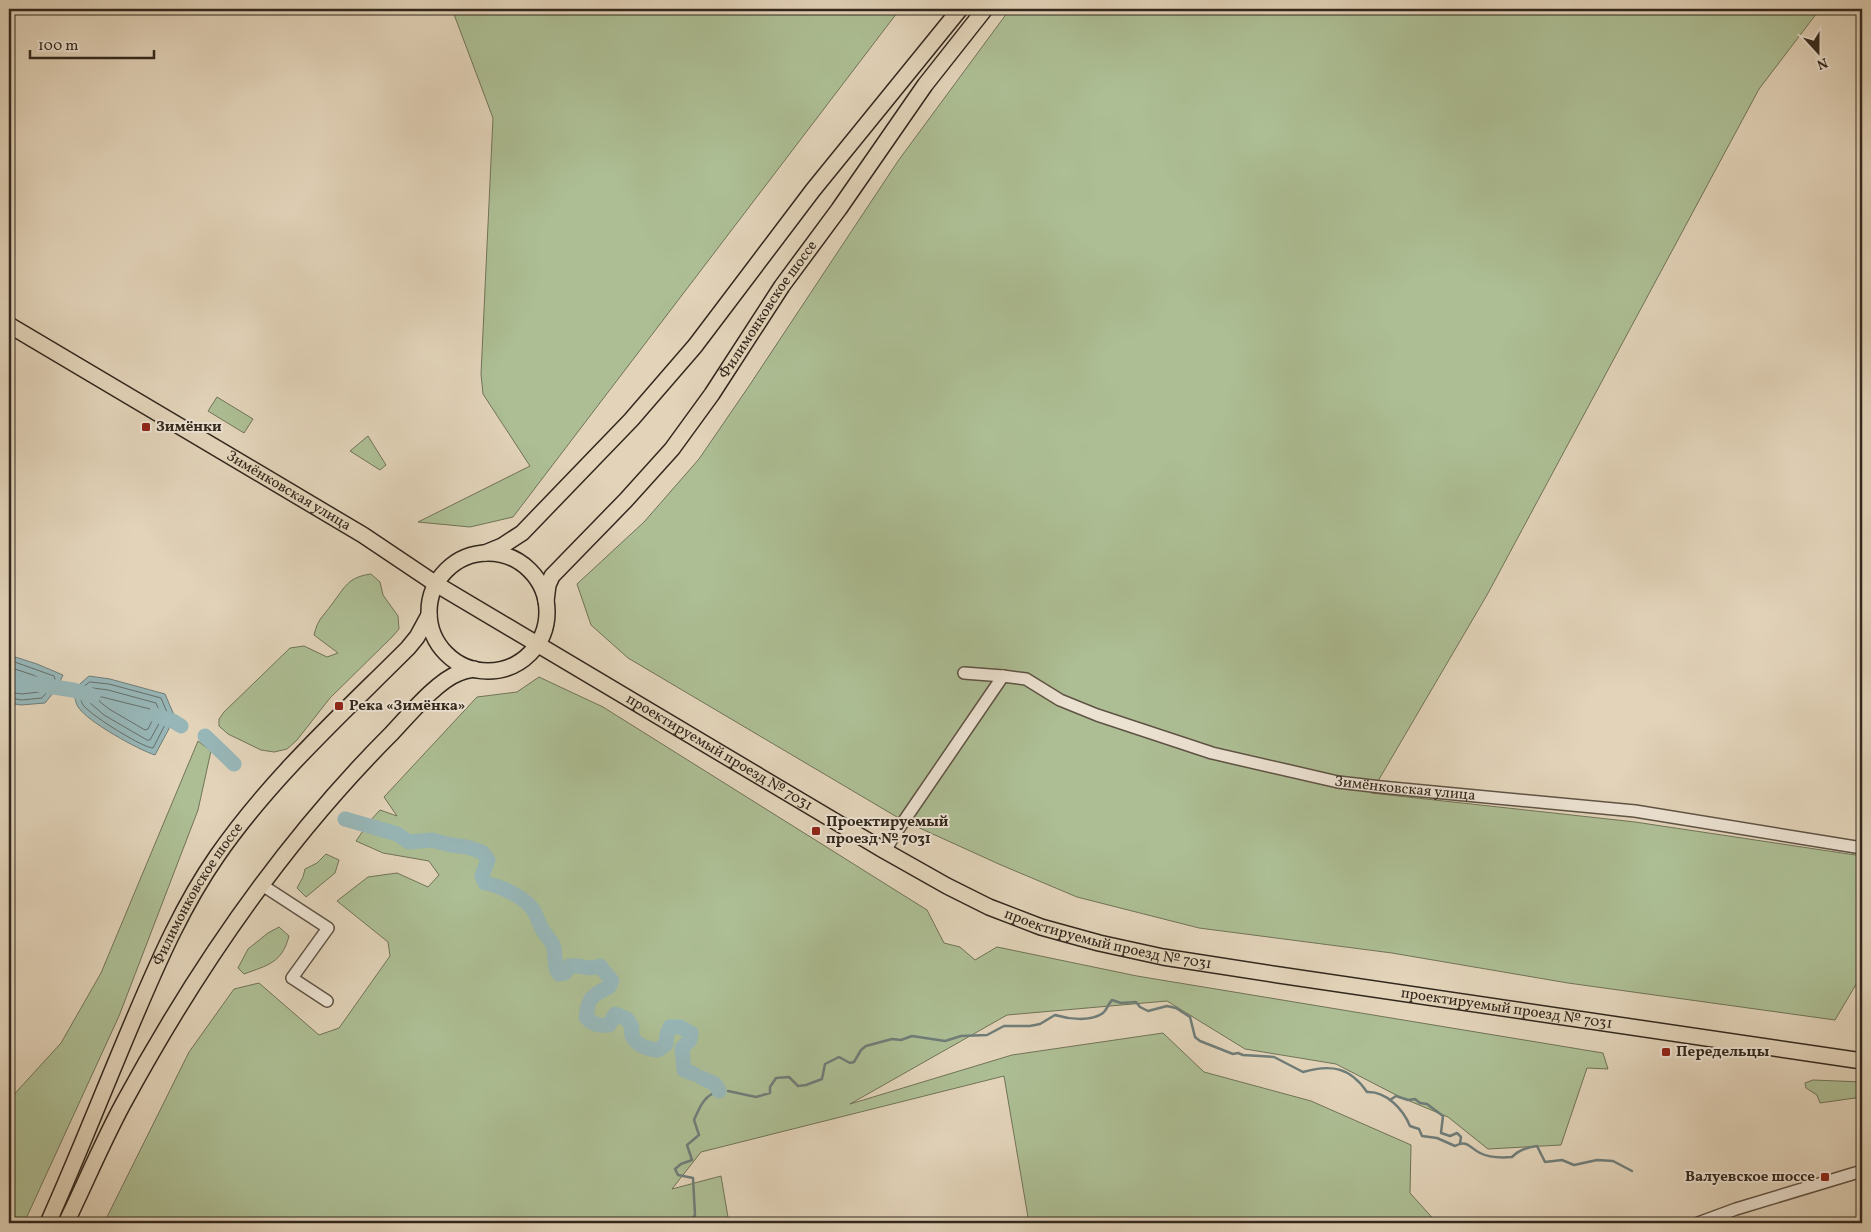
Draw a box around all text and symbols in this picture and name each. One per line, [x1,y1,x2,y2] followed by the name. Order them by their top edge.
[30,28,154,60] scale bar
[1794,28,1844,78] north arrow
[38,36,78,57] text: 100 m
[1814,52,1830,73] text: N
[714,236,823,383] street label: Филимонковское шоссе
[156,417,222,438] place label: Зимёнки
[140,421,152,433] marker: Зимёнки
[222,446,355,536] street label: Зимёнковская улица
[622,689,816,816] street label: проектируемый проезд № 7031
[349,696,466,717] place label: Река «Зимёнка»
[333,700,345,712] marker: Река «Зимёнка»
[1333,771,1477,806] street label: Зимёнковская улица
[826,812,949,850] place label: Проектируемый проезд № 7031
[148,818,248,969] street label: Филимонковское шоссе
[810,825,822,837] marker: Проектируемый проезд № 7031
[1001,903,1213,975] street label: проектируемый проезд № 7031
[1400,983,1614,1035] street label: проектируемый проезд № 7031
[1676,1042,1770,1063] place label: Передельцы
[1660,1046,1672,1058] marker: Передельцы
[1685,1167,1815,1188] place label: Валуевское шоссе
[1819,1171,1831,1183] marker: Валуевское шоссе

